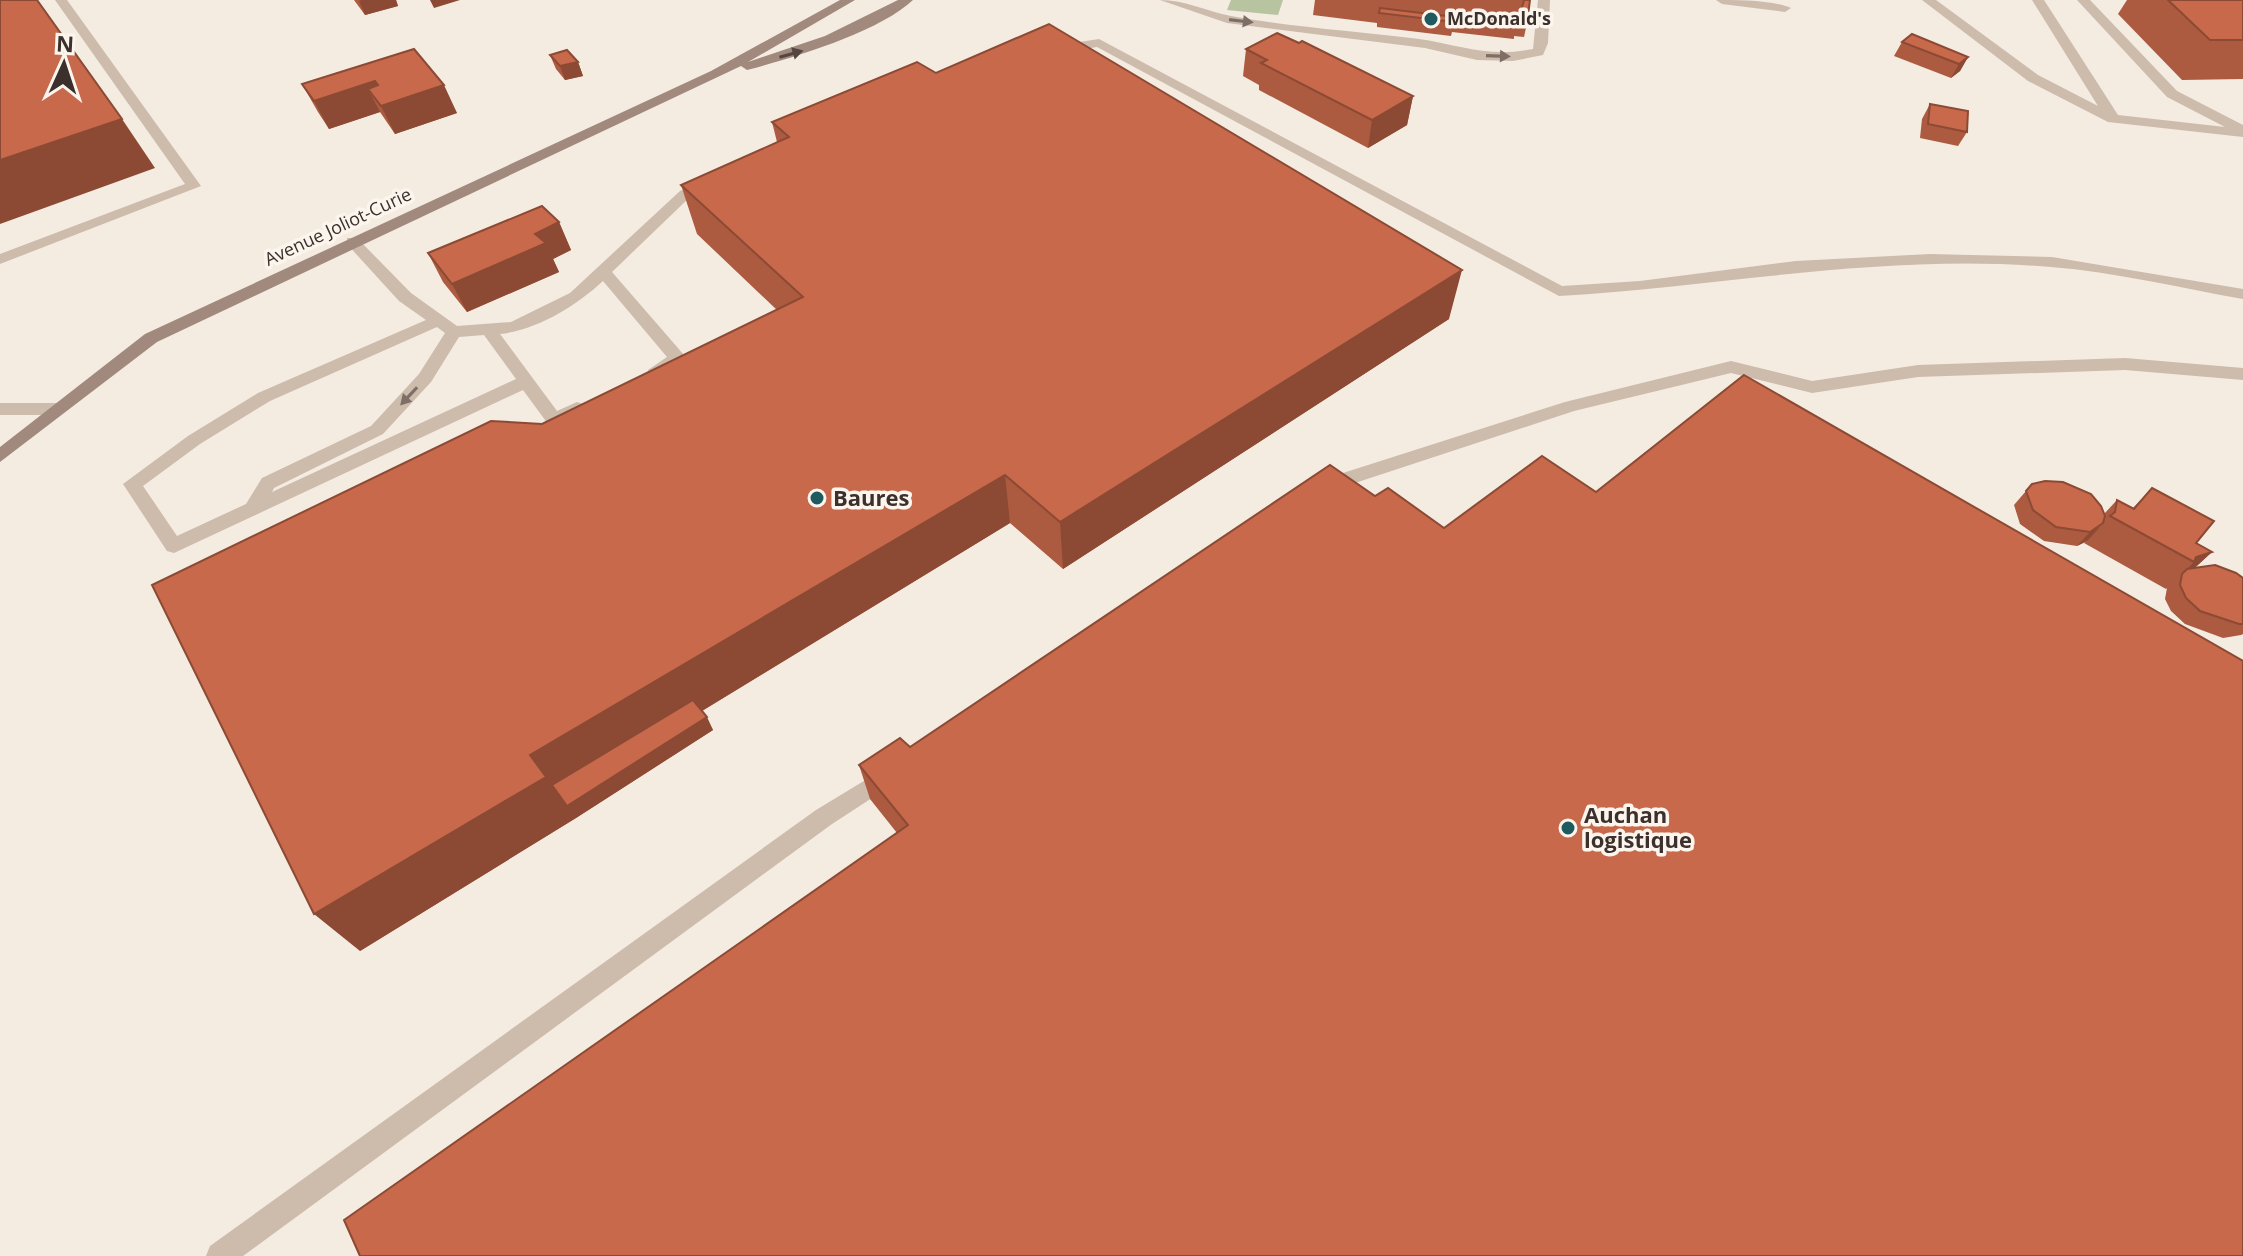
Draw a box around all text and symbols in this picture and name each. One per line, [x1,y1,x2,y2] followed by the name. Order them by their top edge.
[1447,6,1551,30] place label: McDonald's
[1422,10,1440,28] marker: McDonald's
[1229,14,1254,27] one-way arrow
[24,24,104,104] north arrow
[55,28,75,58] text: N
[780,47,804,60] one-way arrow
[1486,50,1511,63] one-way arrow
[260,182,415,271] street label: Avenue Joliot-Curie
[400,386,419,405] one-way arrow
[833,482,910,512] place label: Baures
[808,489,826,507] marker: Baures
[1584,799,1692,854] place label: Auchan logistique
[1559,819,1577,837] marker: Auchan logistique

